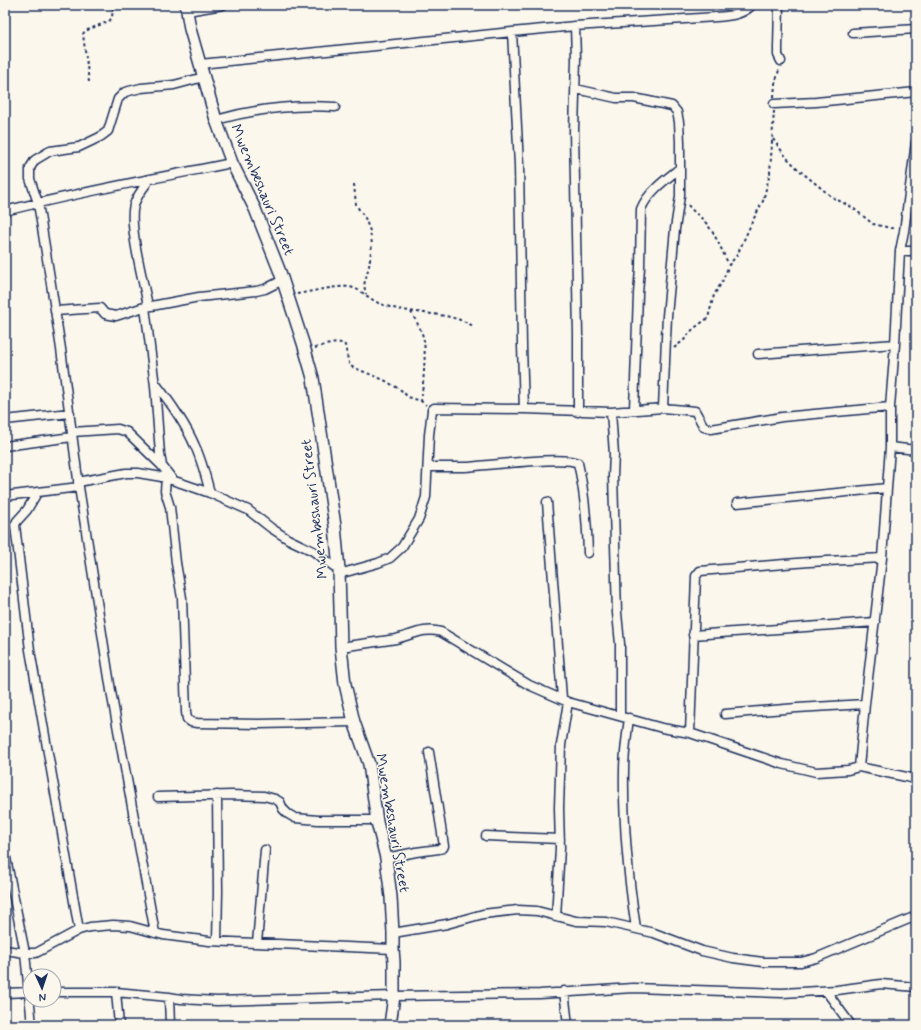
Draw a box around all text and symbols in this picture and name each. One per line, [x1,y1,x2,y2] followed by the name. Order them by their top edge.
[225,121,299,259] street label: Mwembeshauri Street
[296,438,334,580] street label: Mwembeshauri Street
[370,752,414,894] street label: Mwembeshauri Street
[22,968,62,1008] north arrow
[38,990,46,1004] text: N

